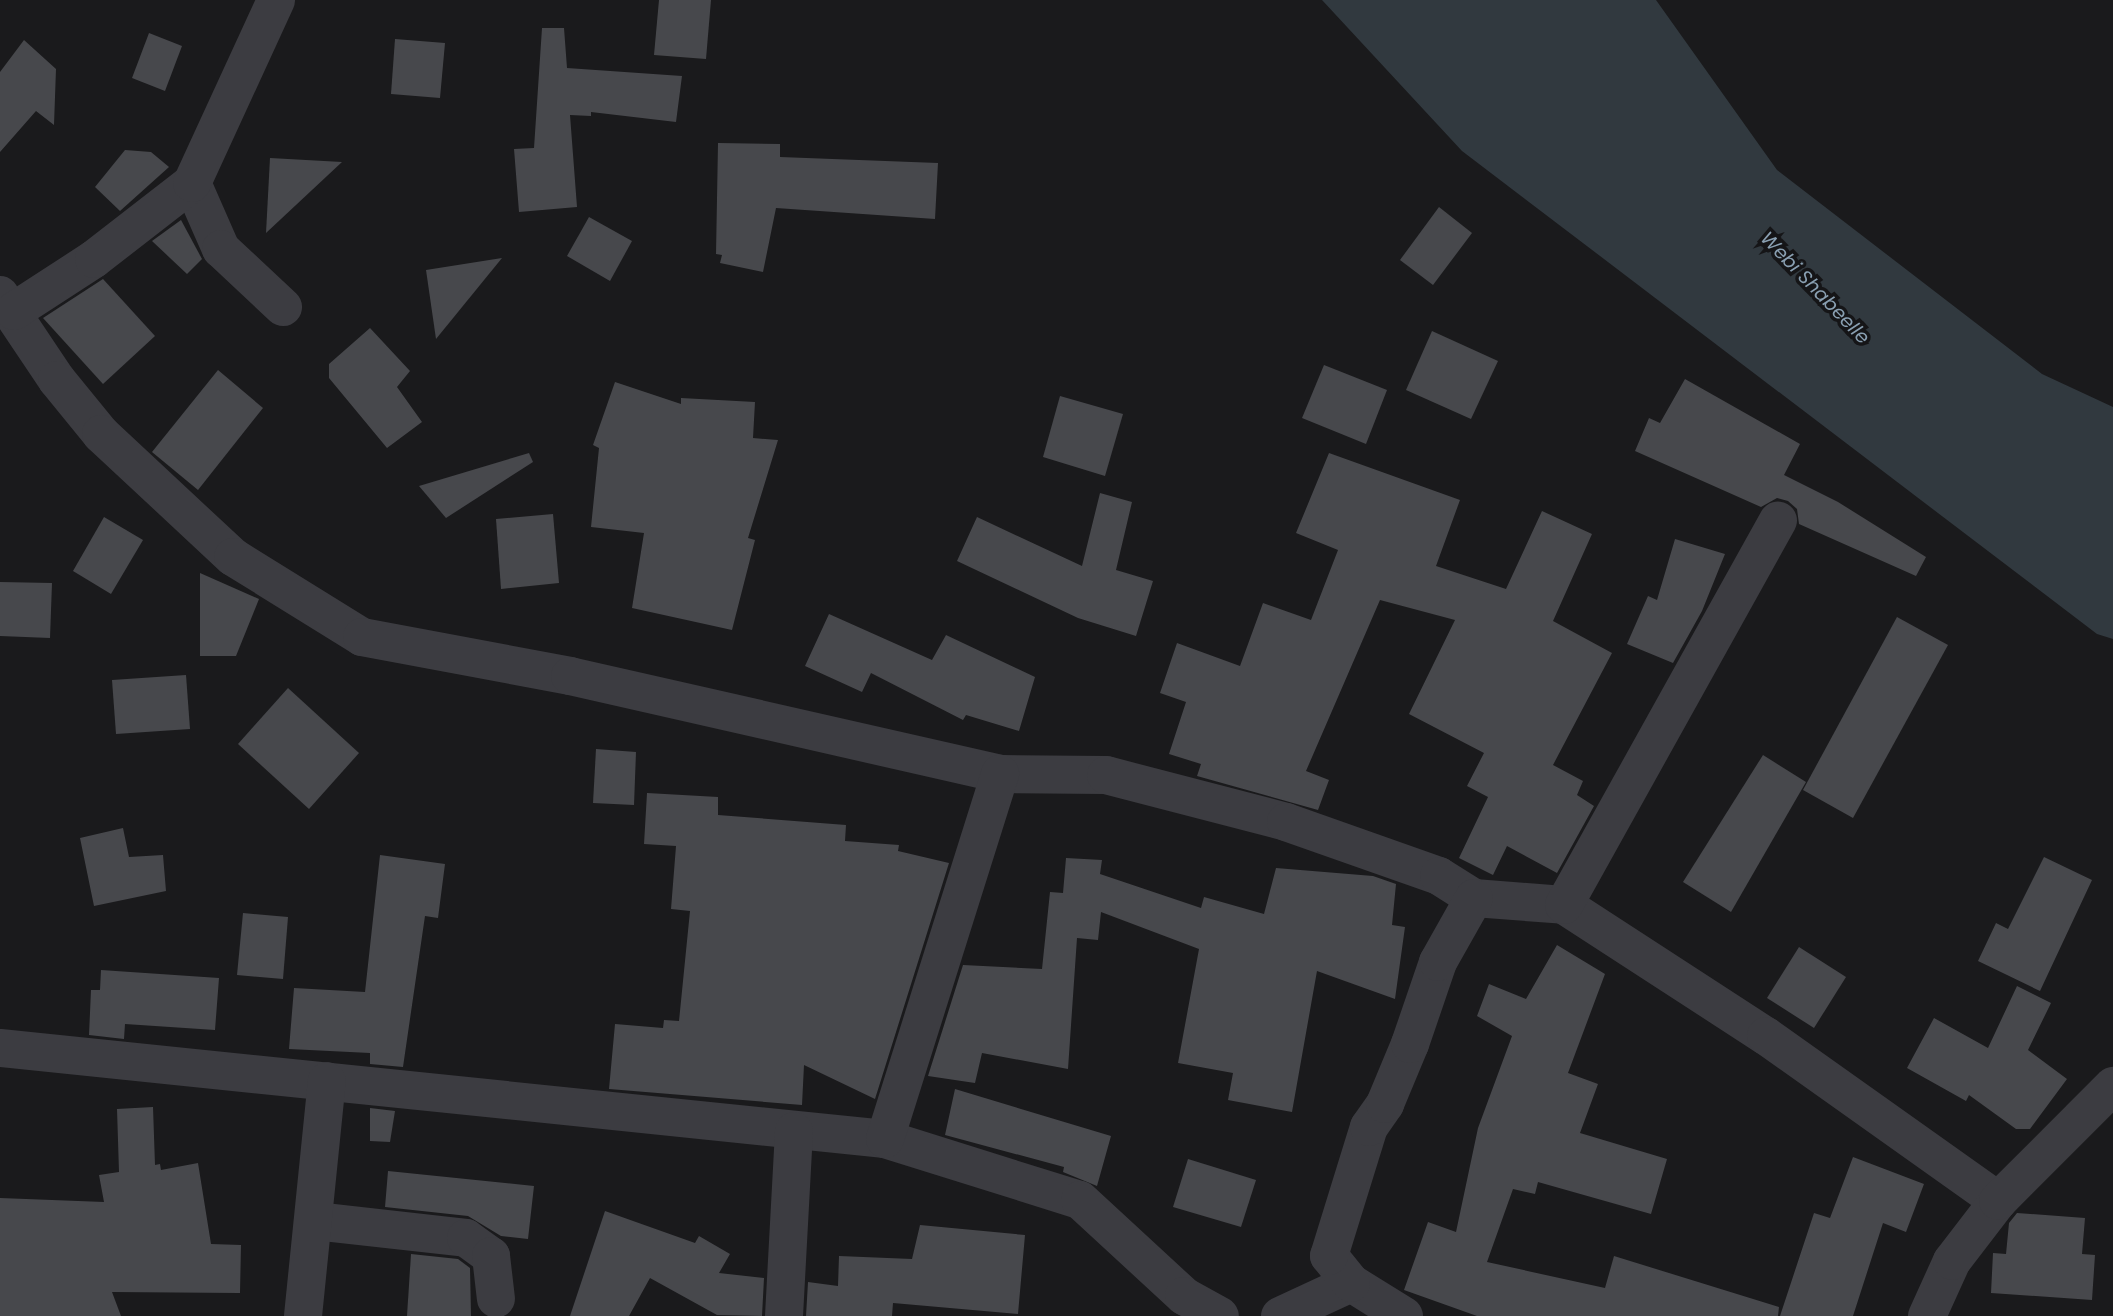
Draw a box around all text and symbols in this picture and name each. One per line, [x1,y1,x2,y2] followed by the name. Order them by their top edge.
[1756,227,1874,349] water label: Webi Shabeelle

